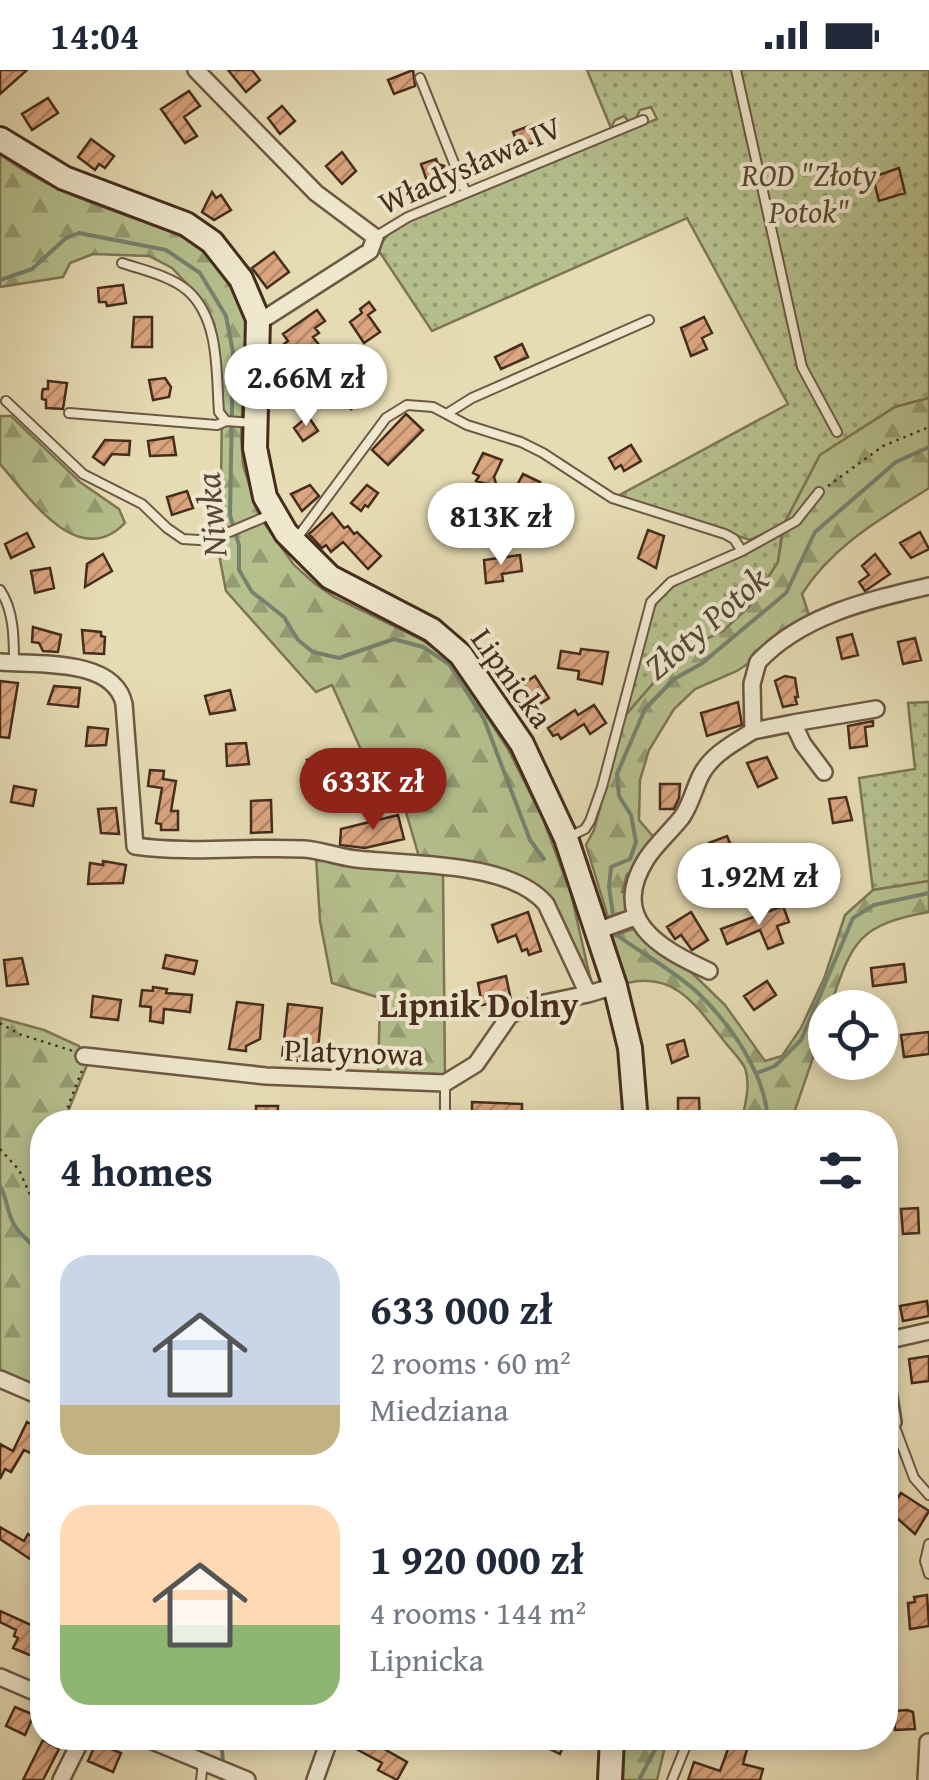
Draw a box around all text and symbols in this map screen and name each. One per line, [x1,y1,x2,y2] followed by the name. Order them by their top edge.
[50,7,140,63] text: 14:04
[370,103,569,226] street label: Władysława IV
[740,151,877,235] park label: ROD "Złoty Potok"
[203,344,409,429] pin: 2.66M zł
[246,353,366,400] text: 2.66M zł
[181,470,240,561] water label: Niwka
[409,483,593,568] pin: 813K zł
[450,492,552,539] text: 813K zł
[632,553,780,691] water label: Złoty Potok
[460,618,565,738] street label: Lipnicka
[281,748,465,833] pin: 633K zł
[322,757,424,804] text: 633K zł
[656,843,862,928] pin: 1.92M zł
[699,852,819,899] text: 1.92M zł
[380,979,579,1030] district label: Lipnik Dolny
[808,990,898,1080] map controls
[808,990,898,1080] button: locate
[283,1026,425,1077] street label: Platynowa
[60,1140,213,1201] text: 4 homes
[813,1143,868,1198] icon: filters
[370,1278,553,1339] text: 633 000 zł
[140,1295,260,1415] icon: home
[370,1339,571,1386] text: 2 rooms · 60 m²
[370,1386,509,1433] text: Miedziana
[370,1528,584,1589] text: 1 920 000 zł
[140,1545,260,1665] icon: home
[370,1589,586,1636] text: 4 rooms · 144 m²
[370,1636,484,1683] text: Lipnicka

